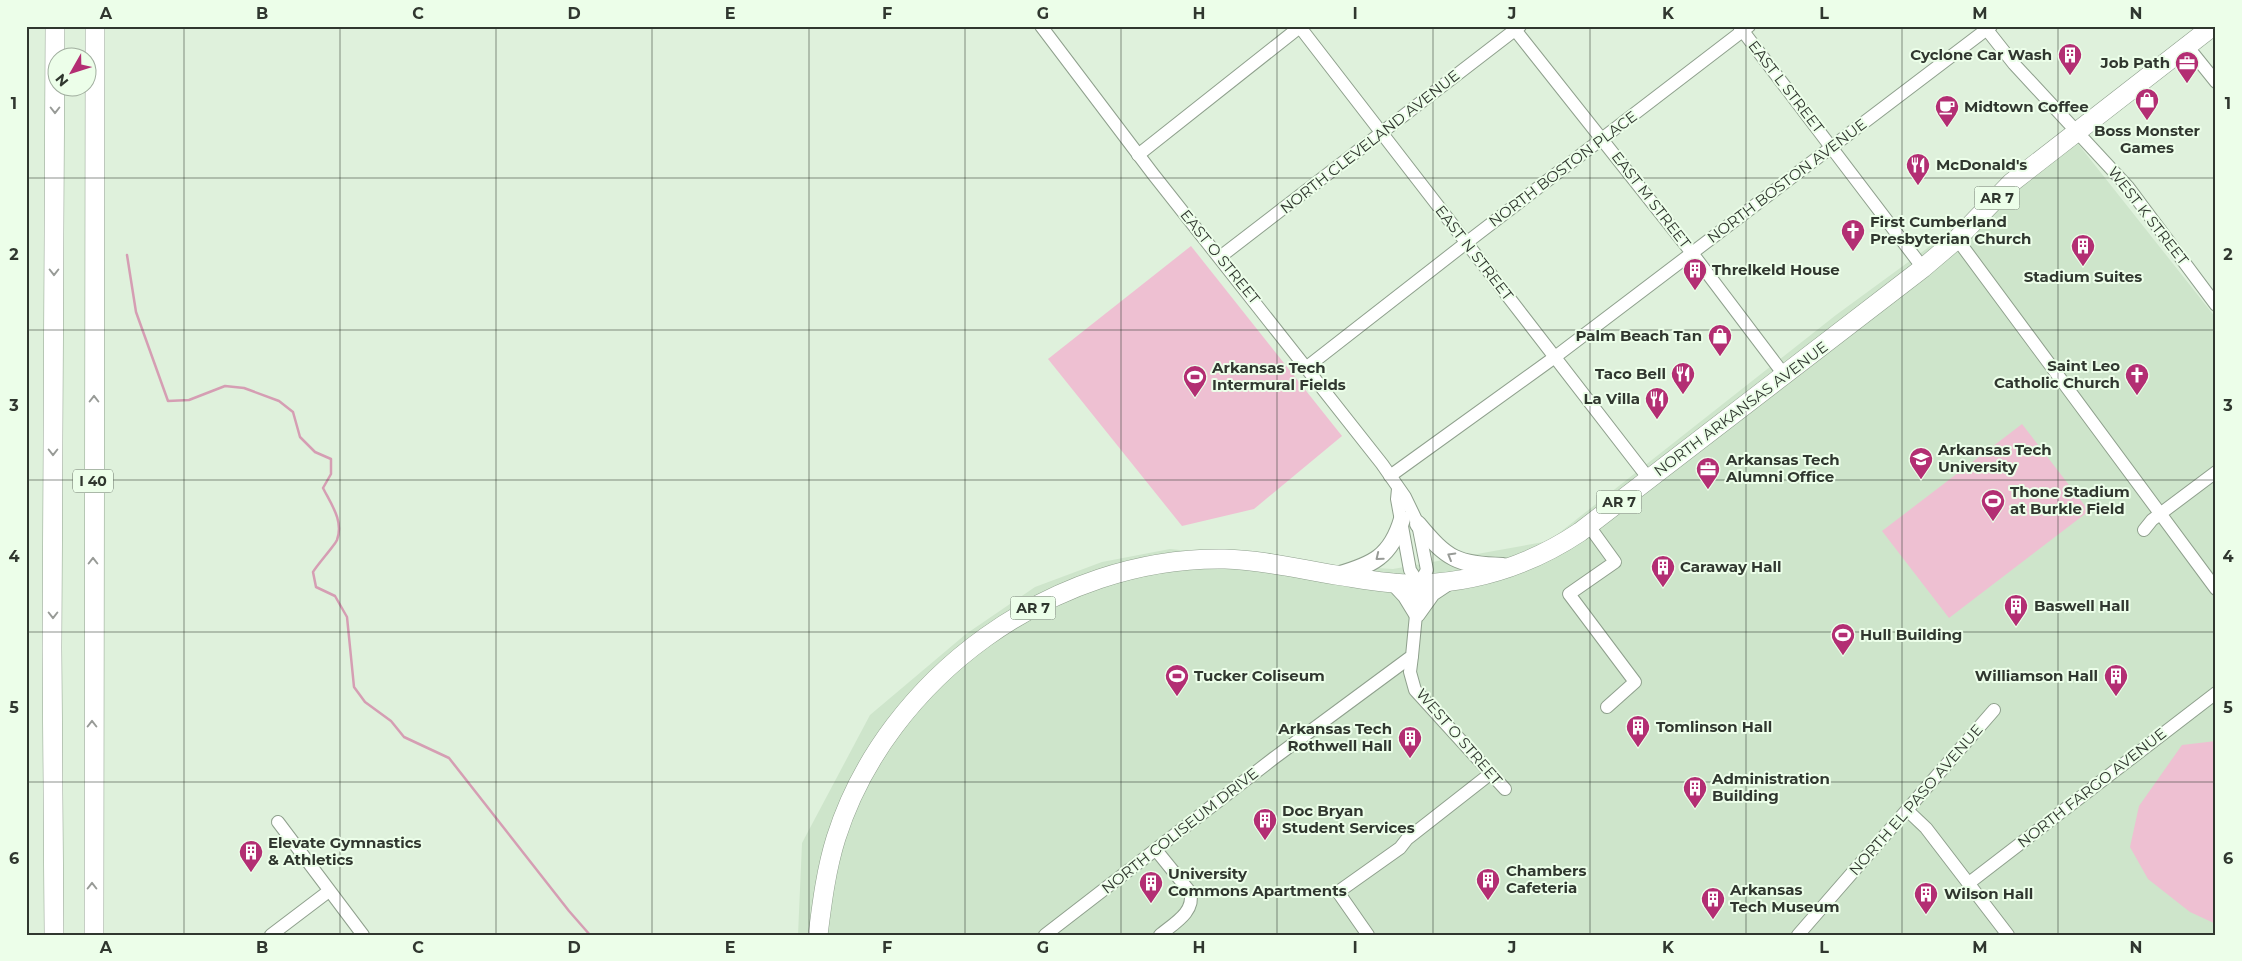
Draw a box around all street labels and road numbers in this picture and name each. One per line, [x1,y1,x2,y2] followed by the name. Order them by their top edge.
[1744,37,1829,137] street label: EAST L STREET
[1276,66,1463,218] street label: NORTH CLEVELAND AVENUE
[1485,107,1641,231] street label: NORTH BOSTON PLACE
[1703,114,1870,247] street label: NORTH BOSTON AVENUE
[1608,147,1695,252] street label: EAST M STREET
[2104,163,2193,269] street label: WEST K STREET
[1974,187,2020,210] road number: AR 7
[1431,201,1518,304] street label: EAST N STREET
[1176,206,1265,308] street label: EAST O STREET
[1650,337,1831,480] street label: NORTH ARKANSAS AVENUE
[73,470,113,492] road number: I 40
[1596,491,1642,514] road number: AR 7
[1010,596,1056,620] road number: AR 7
[1412,684,1507,789] street label: WEST O STREET
[1845,720,1987,879] street label: NORTH EL PASO AVENUE
[2014,724,2170,852] street label: NORTH FARGO AVENUE
[1098,764,1262,898] street label: NORTH COLISEUM DRIVE

